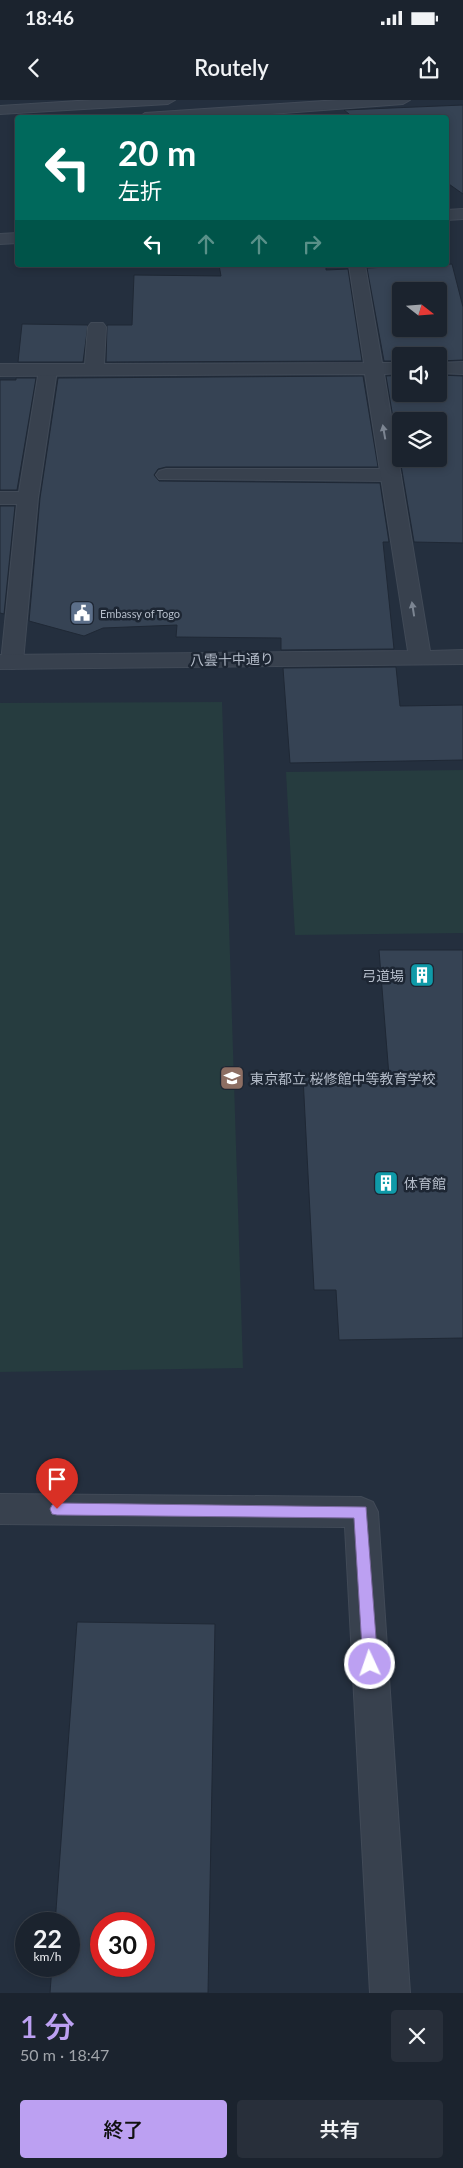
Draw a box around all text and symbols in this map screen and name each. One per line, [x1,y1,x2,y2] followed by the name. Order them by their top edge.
[25,6,74,29] text: 18:46
[20,54,48,82] icon: back
[194,54,269,81] text: Routely
[415,54,443,82] icon: share
[118,131,196,173] text: 20 m
[35,135,100,200] icon: left
[118,177,162,204] text: 左折
[139,230,167,258] icon: left
[192,230,220,258] icon: ahead
[245,230,273,258] icon: ahead
[298,230,326,258] icon: right
[392,282,448,338] north arrow
[392,282,447,467] map controls
[392,347,447,402] button: sound
[392,412,447,467] button: layers
[380,423,388,439] one-way arrow
[69,600,95,626] public building icon: Embassy of Togo
[408,601,416,617] one-way arrow
[100,607,180,620] place label: Embassy of Togo
[190,650,274,668] street label: 八雲十中通り
[409,962,435,988] building icon: 弓道場
[362,967,404,984] place label: 弓道場
[219,1065,245,1091] school or university icon: 東京都立 桜修館中等教育学校
[250,1070,436,1087] place label: 東京都立 桜修館中等教育学校
[373,1170,399,1196] building icon: 体育館
[404,1175,446,1192] place label: 体育館
[36,1458,78,1509] pin
[43,1465,71,1493] icon: arrive
[343,1637,395,1689] position arrow
[90,1912,155,1977] speed limit sign: 30
[33,1923,62,1953] text: 22
[33,1949,62,1964] text: km/h
[20,2008,75,2044] text: 1 分
[391,2010,443,2062] button: close
[20,2045,109,2064] text: 50 m · 18:47
[20,2100,227,2158] button: 終了
[237,2100,443,2158] button: 共有

